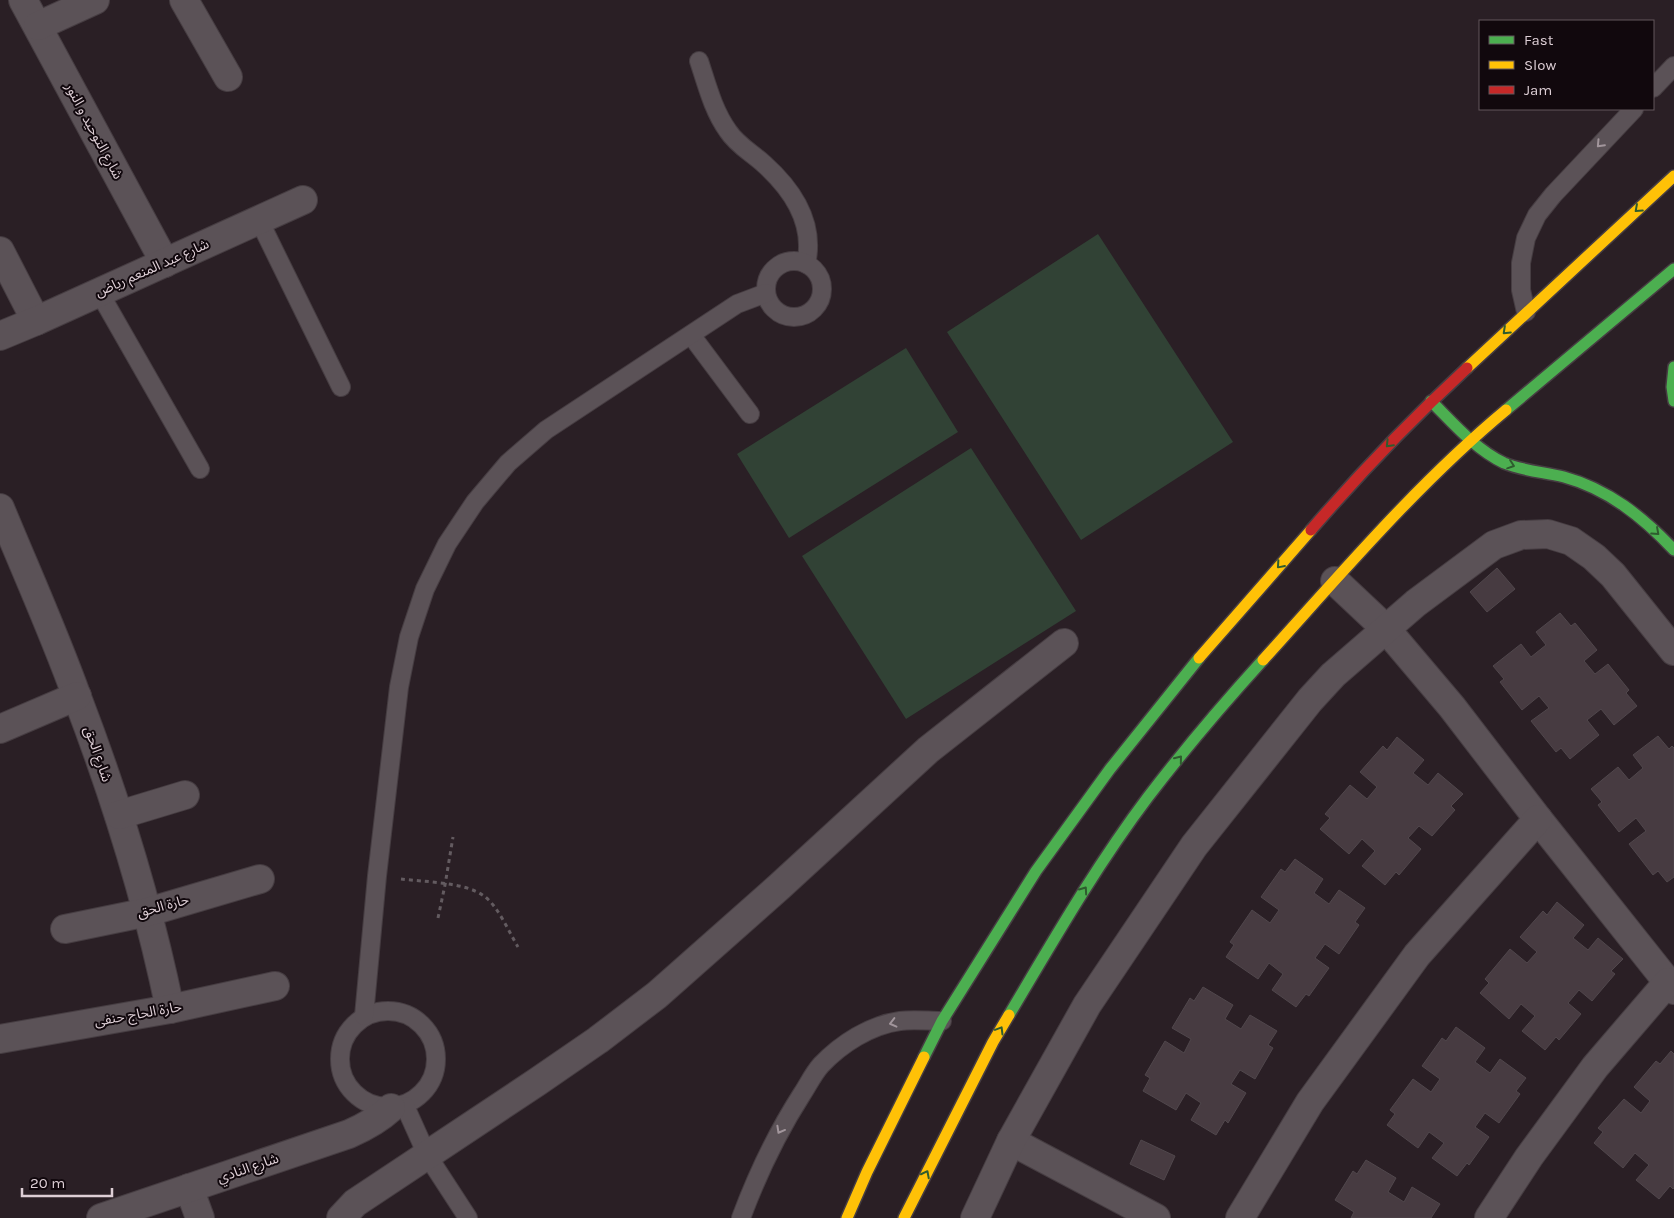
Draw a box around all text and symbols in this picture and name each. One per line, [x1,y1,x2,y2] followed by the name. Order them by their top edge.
[1479,20,1654,110] legend
[1524,31,1554,49] text: Fast
[1524,56,1556,74] text: Slow
[59,79,127,183] street label: شارع التوحيد و النور
[1524,81,1552,99] text: Jam
[1597,139,1606,148] one-way arrow
[1634,203,1643,212] one-way arrow
[92,235,212,303] street label: شارع عبد المنعم رياض
[1502,325,1511,334] one-way arrow
[1386,439,1395,448] one-way arrow
[1507,459,1515,469] one-way arrow
[1651,526,1660,535] one-way arrow
[1277,559,1286,568] one-way arrow
[79,724,115,785] street label: شارع الحق
[1174,756,1182,765] one-way arrow
[1078,887,1087,896] one-way arrow
[135,891,191,922] street label: حارة الحق
[93,998,183,1032] street label: حارة الحاج حنفى
[889,1017,898,1028] one-way arrow
[994,1026,1004,1035] one-way arrow
[777,1125,787,1134] one-way arrow
[215,1150,282,1189] street label: شارع النادي
[22,1166,112,1198] scale bar
[920,1170,930,1179] one-way arrow
[30,1174,65,1192] text: 20 m

